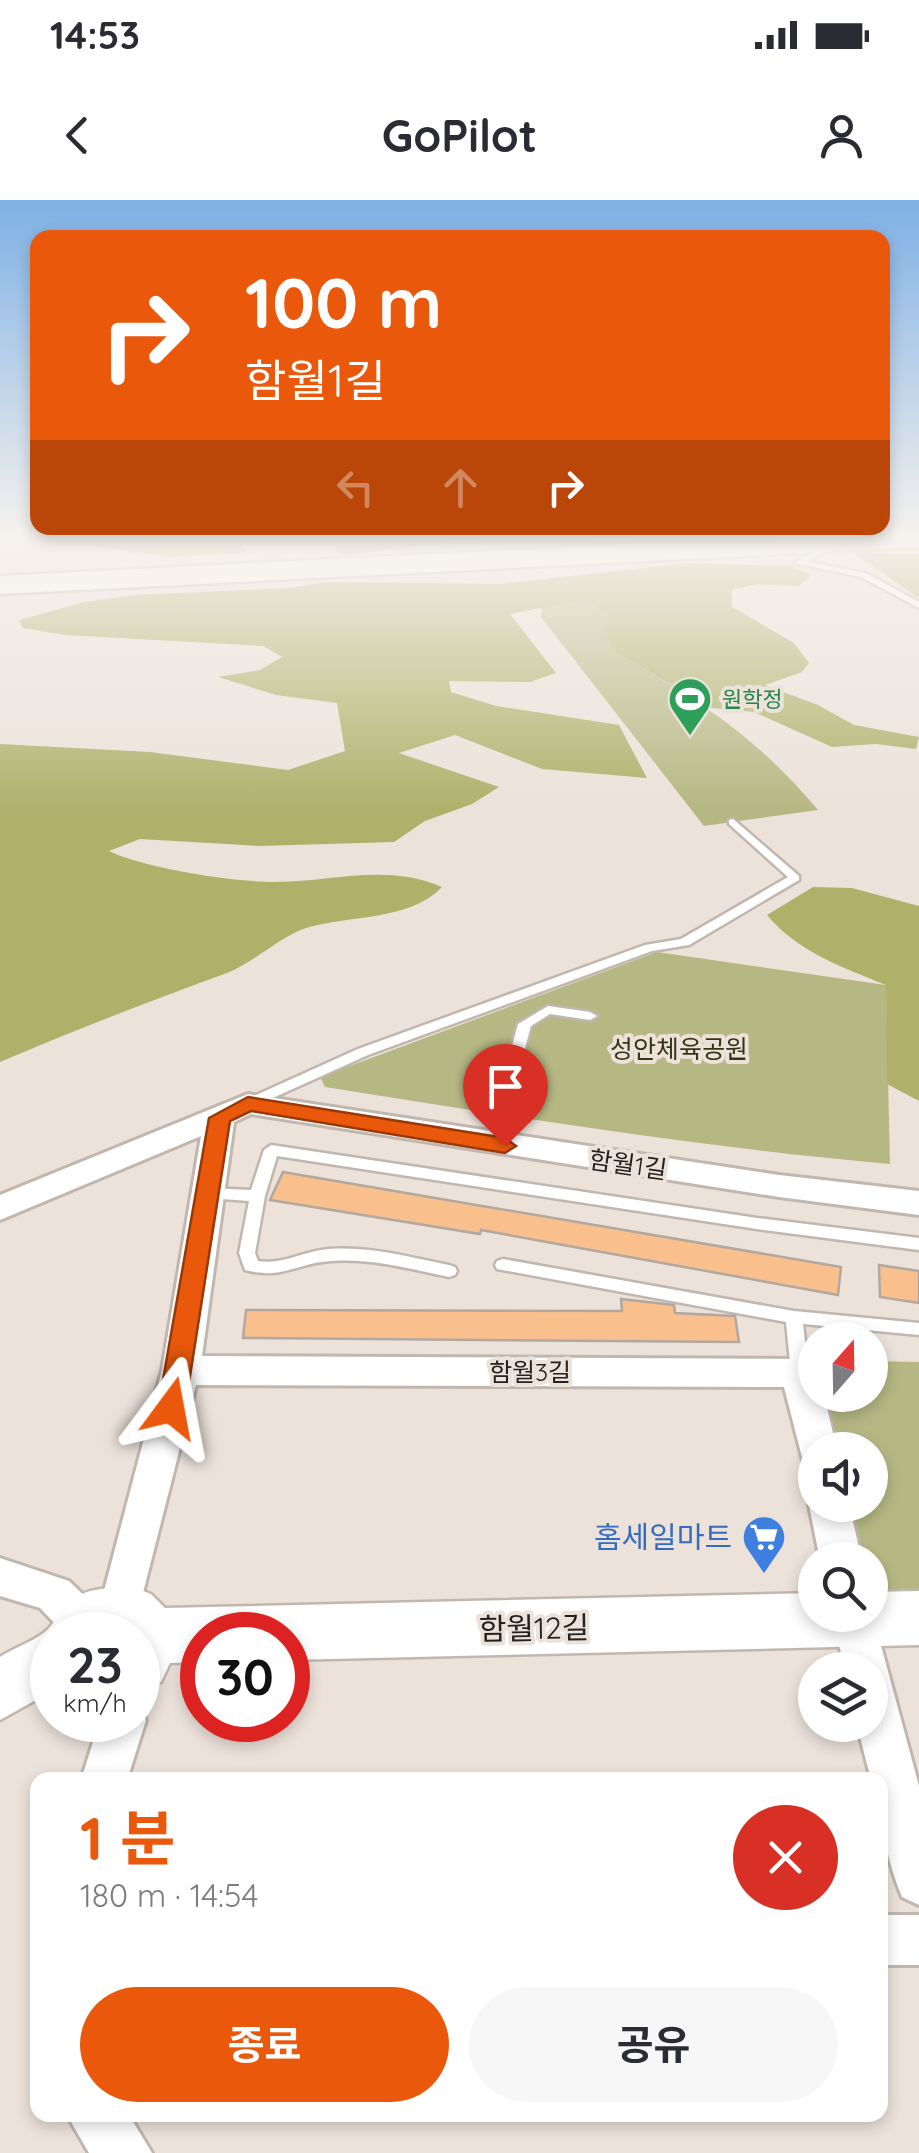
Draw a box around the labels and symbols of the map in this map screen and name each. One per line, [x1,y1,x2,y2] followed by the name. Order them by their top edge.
[667,676,713,737] sports icon: 원학정
[722,685,783,713] place label: 원학정
[610,1033,748,1064] park label: 성안체육공원
[463,1044,548,1147] pin
[587,1143,669,1185] street label: 함월1길
[798,1322,888,1412] north arrow
[119,1356,223,1460] position arrow
[489,1356,571,1387] street label: 함월3길
[741,1514,787,1575] supermarket icon: 홈세일마트
[594,1518,732,1556] place label: 홈세일마트
[478,1608,590,1648] street label: 함월12길
[180,1612,310,1742] speed limit sign: 30

